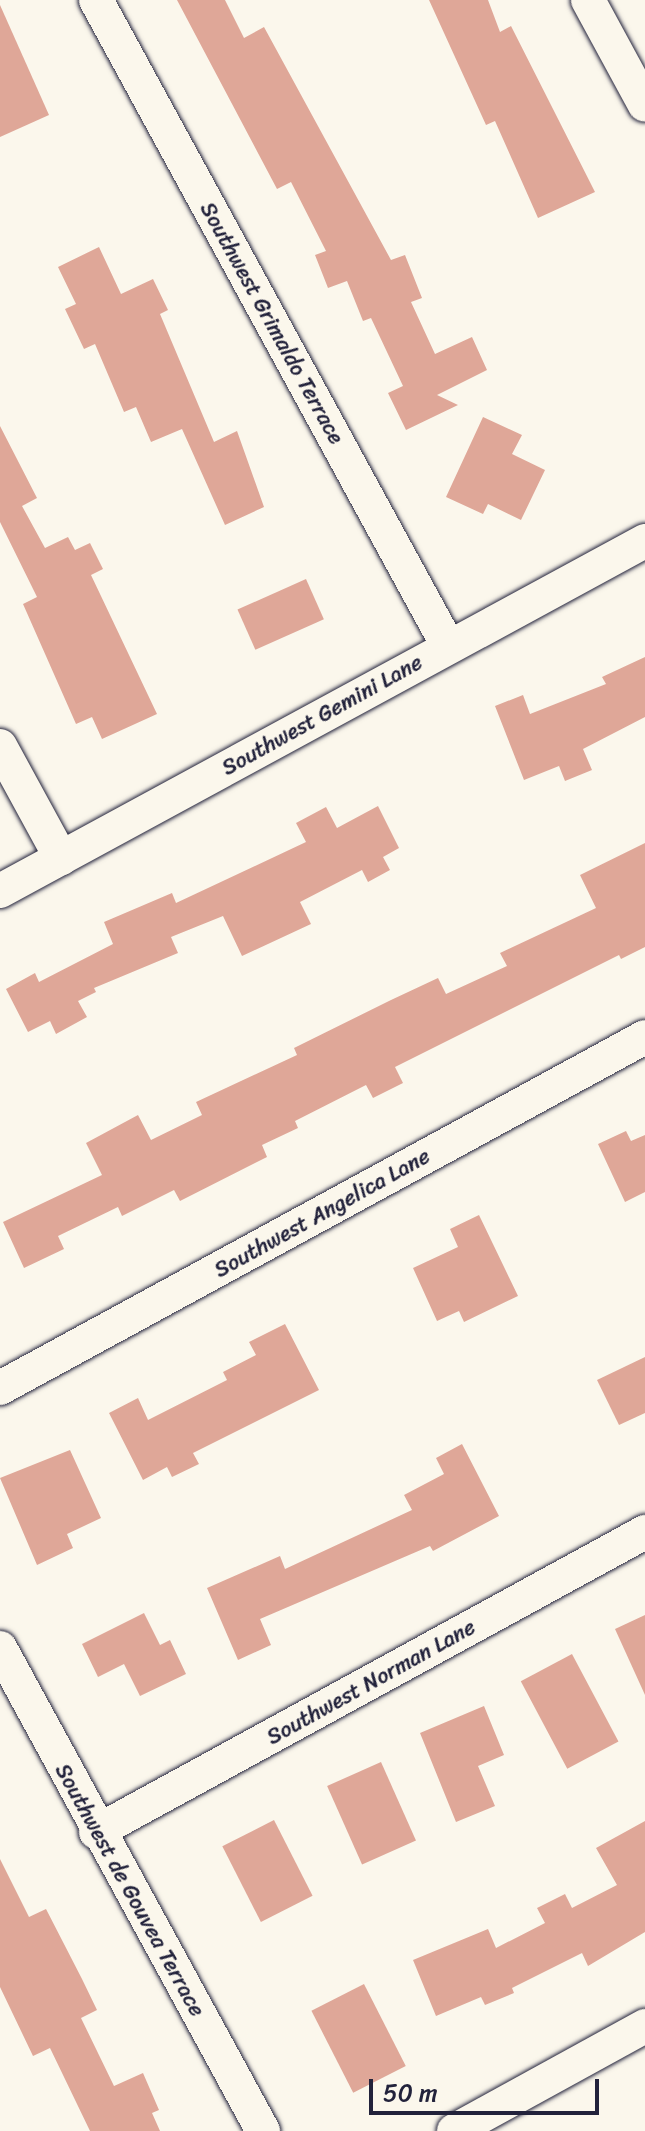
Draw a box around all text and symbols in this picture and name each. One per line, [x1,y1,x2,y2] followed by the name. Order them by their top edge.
[194,197,350,449] street label: Southwest Grimaldo Terrace
[217,649,427,781] street label: Southwest Gemini Lane
[210,1143,434,1283] street label: Southwest Angelica Lane
[262,1614,480,1750] street label: Southwest Norman Lane
[50,1759,210,2021] street label: Southwest de Gouvea Terrace
[373,2063,603,2113] scale bar
[383,2072,438,2114] text: 50 m

